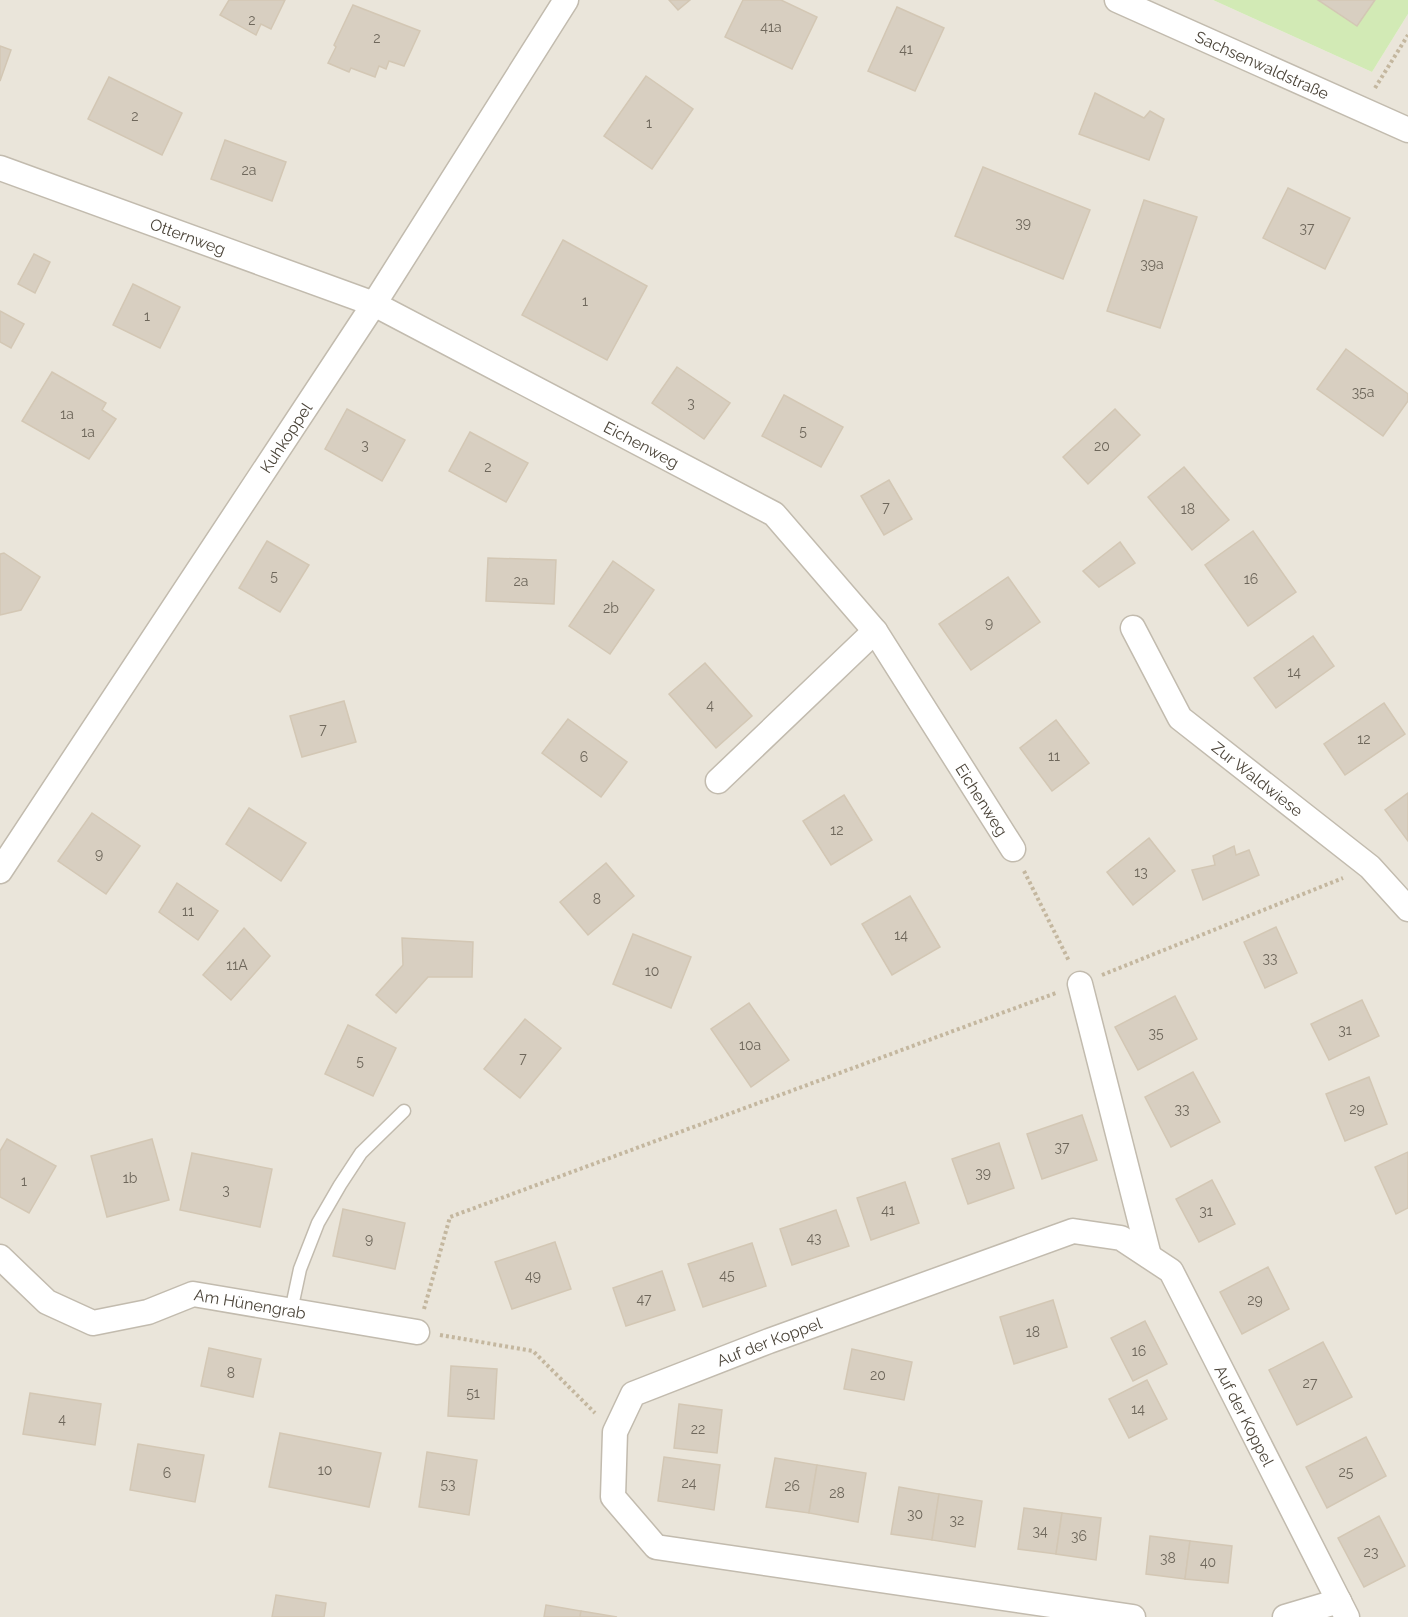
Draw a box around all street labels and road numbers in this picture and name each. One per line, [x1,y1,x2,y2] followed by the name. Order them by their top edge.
[1192,27,1332,103] street label: Sachsenwaldstraße
[148,214,228,259] street label: Otternweg
[256,399,316,476] street label: Kuhkoppel
[601,417,682,472] street label: Eichenweg
[1208,737,1307,820] street label: Zur Waldwiese
[952,760,1012,839] street label: Eichenweg
[193,1285,307,1323] street label: Am Hünengrab
[714,1313,825,1370] street label: Auf der Koppel
[1211,1362,1278,1470] street label: Auf der Koppel

